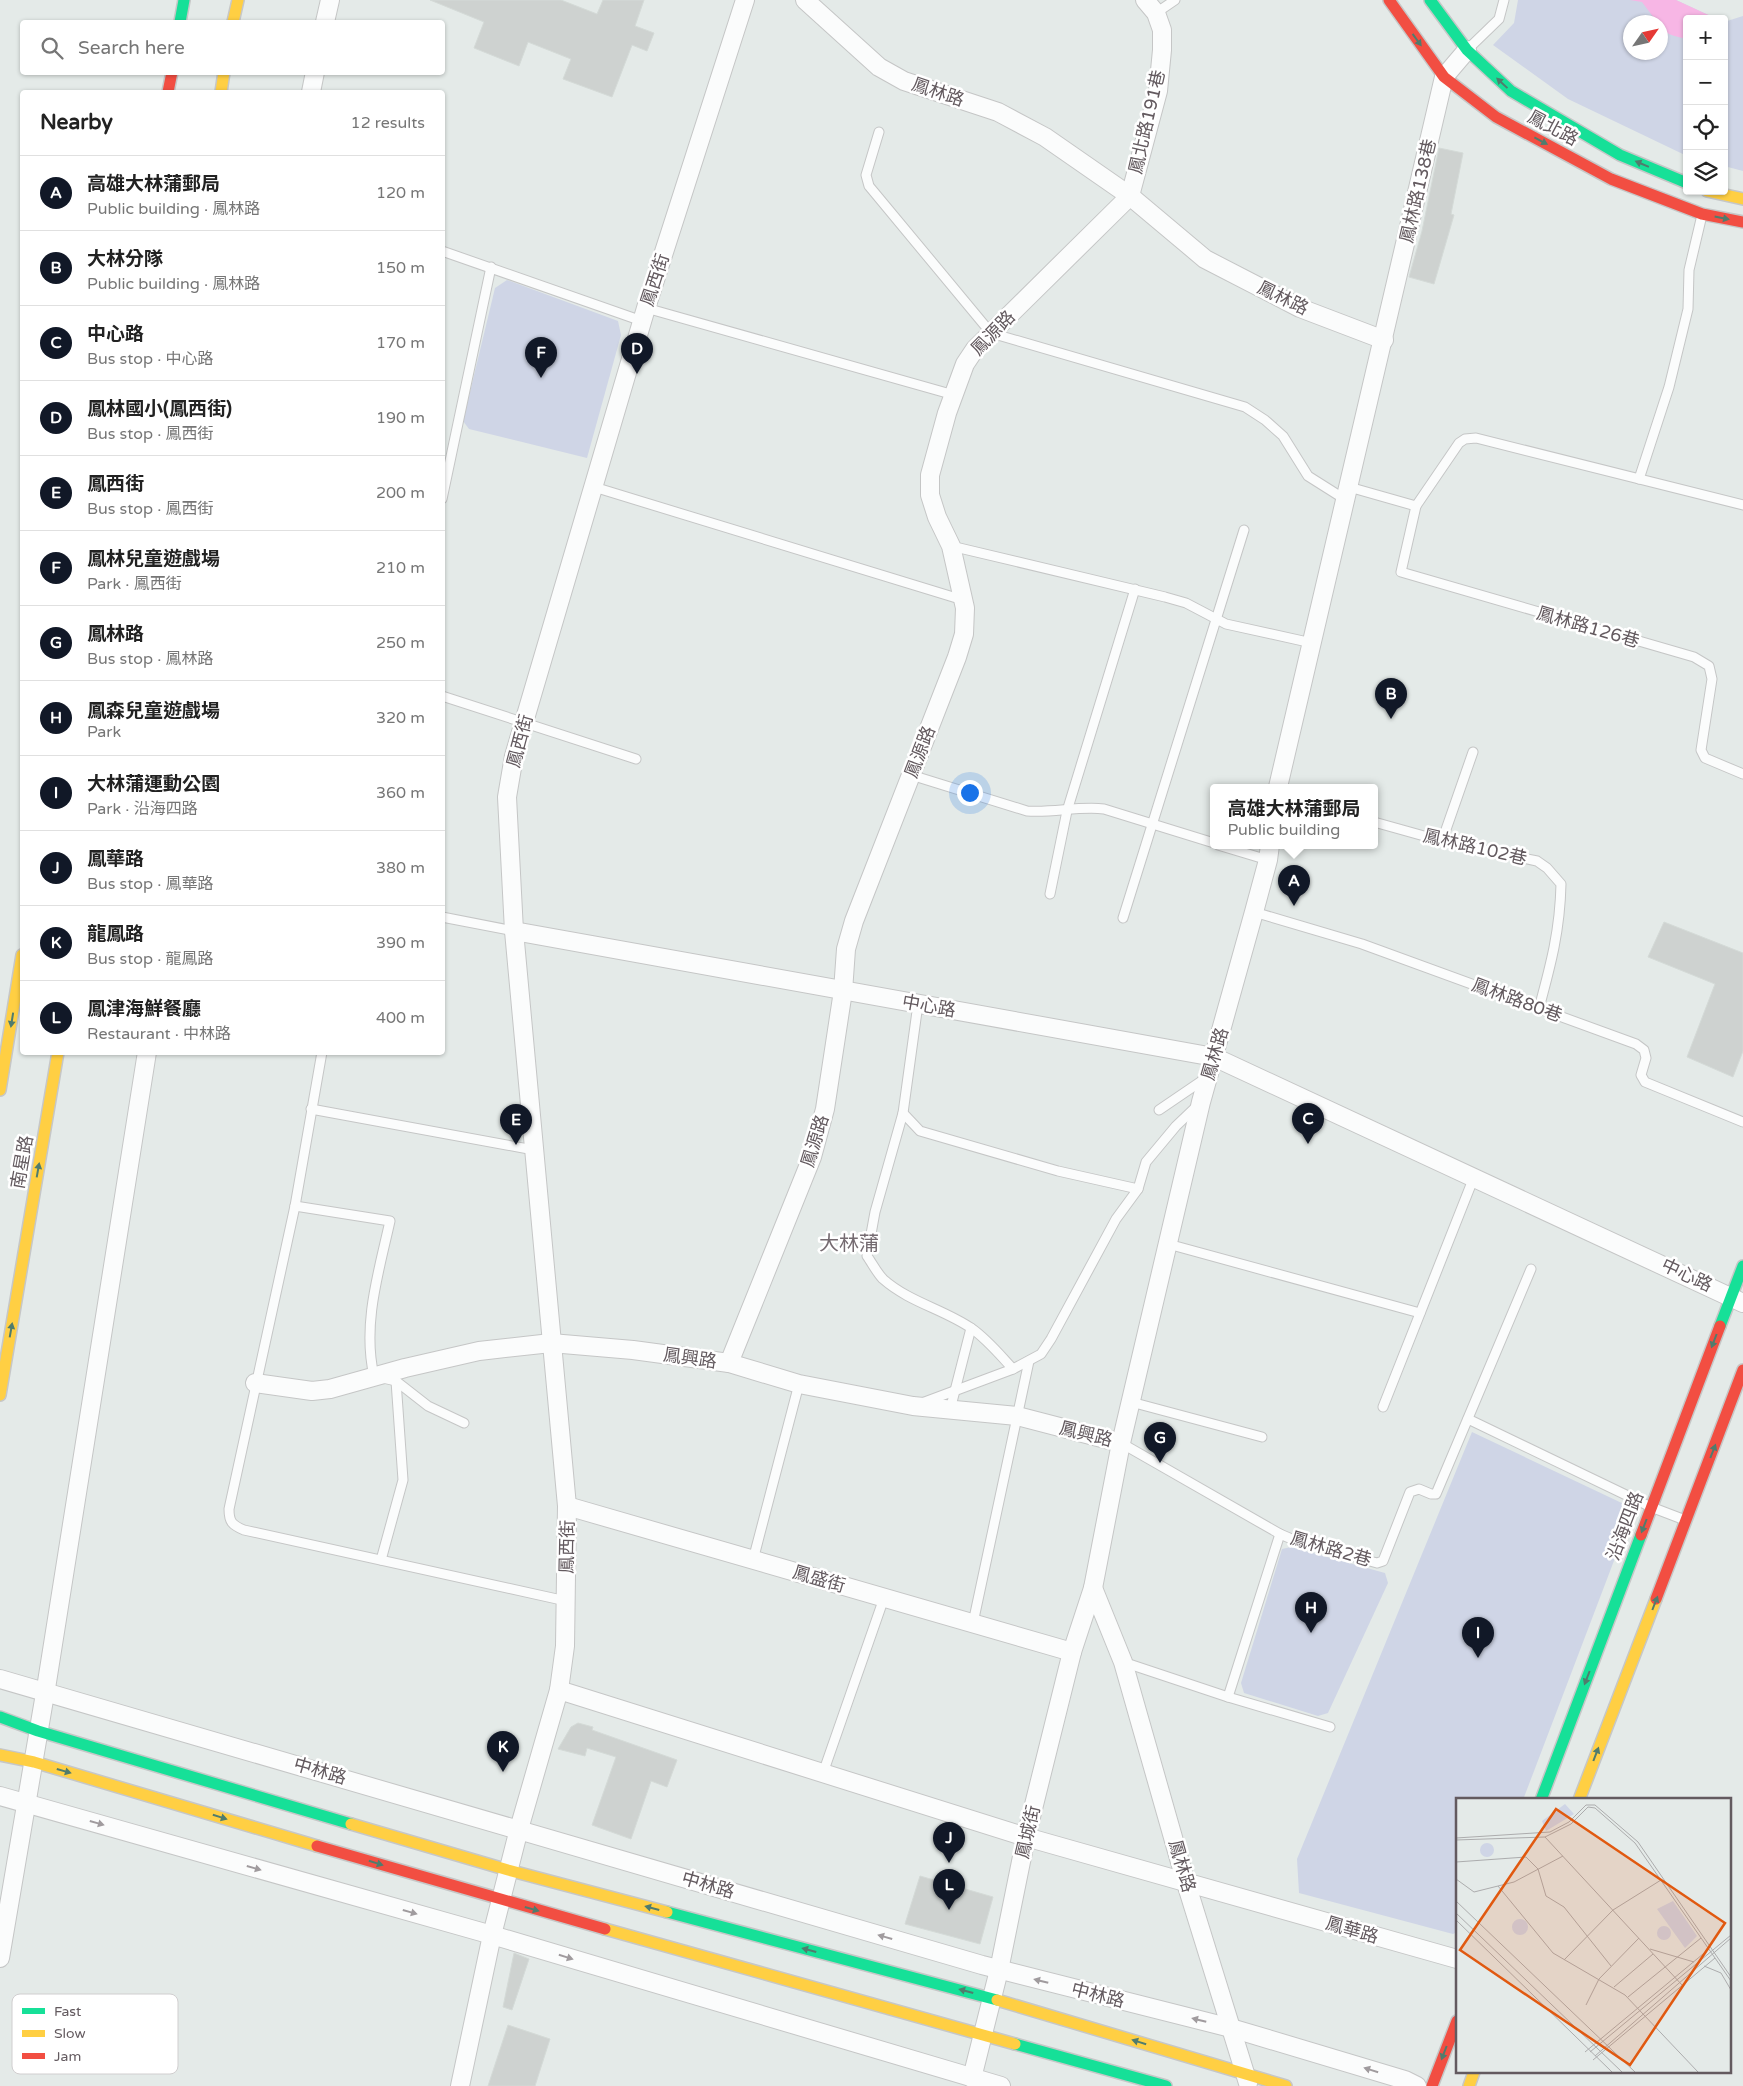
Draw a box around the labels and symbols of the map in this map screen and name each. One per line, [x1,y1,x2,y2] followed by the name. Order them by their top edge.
[1623,15,1668,60] north arrow
[1412,33,1422,46] one-way arrow
[1124,68,1170,176] street label: 鳳北路191巷
[909,73,967,111] street label: 鳳林路
[1496,77,1508,89] one-way arrow
[1524,106,1582,150] street label: 鳳北路
[1395,137,1441,245] street label: 鳳林路138巷
[1533,137,1548,145] one-way arrow
[1634,160,1649,168] one-way arrow
[1714,214,1729,222] one-way arrow
[636,251,674,309] street label: 鳳西街
[1254,276,1312,320] street label: 鳳林路
[966,306,1020,360] street label: 鳳源路
[621,333,653,374] pin: D
[525,337,557,378] pin: F
[1534,602,1642,652] street label: 鳳林路126巷
[1375,678,1407,719] pin: B
[502,712,538,770] street label: 鳳西街
[900,723,940,781] street label: 鳳源路
[957,780,983,806] your location
[1421,824,1529,870] street label: 鳳林路102巷
[1278,865,1310,906] pin: A
[1469,973,1565,1027] street label: 鳳林路80巷
[901,990,957,1022] street label: 中心路
[7,1013,15,1029] one-way arrow
[1197,1025,1233,1083] street label: 鳳林路
[1292,1103,1324,1144] pin: C
[500,1104,532,1145] pin: E
[797,1112,833,1170] street label: 鳳源路
[6,1134,38,1190] street label: 南星路
[35,1161,43,1177] one-way arrow
[819,1232,879,1256] district label: 大林蒲
[1658,1254,1716,1296] street label: 中心路
[8,1321,16,1337] one-way arrow
[1710,1334,1718,1349] one-way arrow
[662,1343,718,1373] street label: 鳳興路
[1057,1417,1115,1451] street label: 鳳興路
[1144,1422,1176,1463] pin: G
[1709,1444,1717,1458] one-way arrow
[1602,1488,1648,1564] street label: 沿海四路
[1640,1519,1648,1534] one-way arrow
[556,1520,578,1574] street label: 鳳西街
[1288,1527,1374,1571] street label: 鳳林路2巷
[790,1561,848,1597] street label: 鳳盛街
[1295,1592,1327,1633] pin: H
[1652,1595,1659,1610] one-way arrow
[1462,1617,1494,1658] pin: I
[1583,1671,1591,1686] one-way arrow
[487,1731,519,1772] pin: K
[1592,1746,1600,1761] one-way arrow
[291,1753,349,1789] street label: 中林路
[57,1767,72,1775] one-way arrow
[1456,1798,1730,2074] inset map
[1011,1803,1045,1861] street label: 鳳城街
[213,1813,228,1821] one-way arrow
[90,1819,105,1827] one-way arrow
[933,1822,965,1863] pin: J
[1164,1837,1200,1895] street label: 鳳林路
[368,1860,383,1868] one-way arrow
[246,1864,261,1872] one-way arrow
[679,1867,737,1903] street label: 中林路
[933,1869,965,1910] pin: L
[644,1904,659,1912] one-way arrow
[524,1905,539,1913] one-way arrow
[403,1909,418,1917] one-way arrow
[1323,1912,1381,1948] street label: 鳳華路
[877,1932,892,1940] one-way arrow
[801,1945,816,1953] one-way arrow
[559,1954,574,1962] one-way arrow
[1033,1976,1048,1984] one-way arrow
[1069,1978,1127,2012] street label: 中林路
[958,1987,973,1995] one-way arrow
[12,1994,178,2074] legend
[54,2003,82,2020] text: Fast
[1191,2015,1206,2023] one-way arrow
[54,2025,86,2042] text: Slow
[1131,2037,1146,2045] one-way arrow
[1440,2046,1448,2061] one-way arrow
[54,2048,81,2065] text: Jam
[1364,2066,1379,2074] one-way arrow

